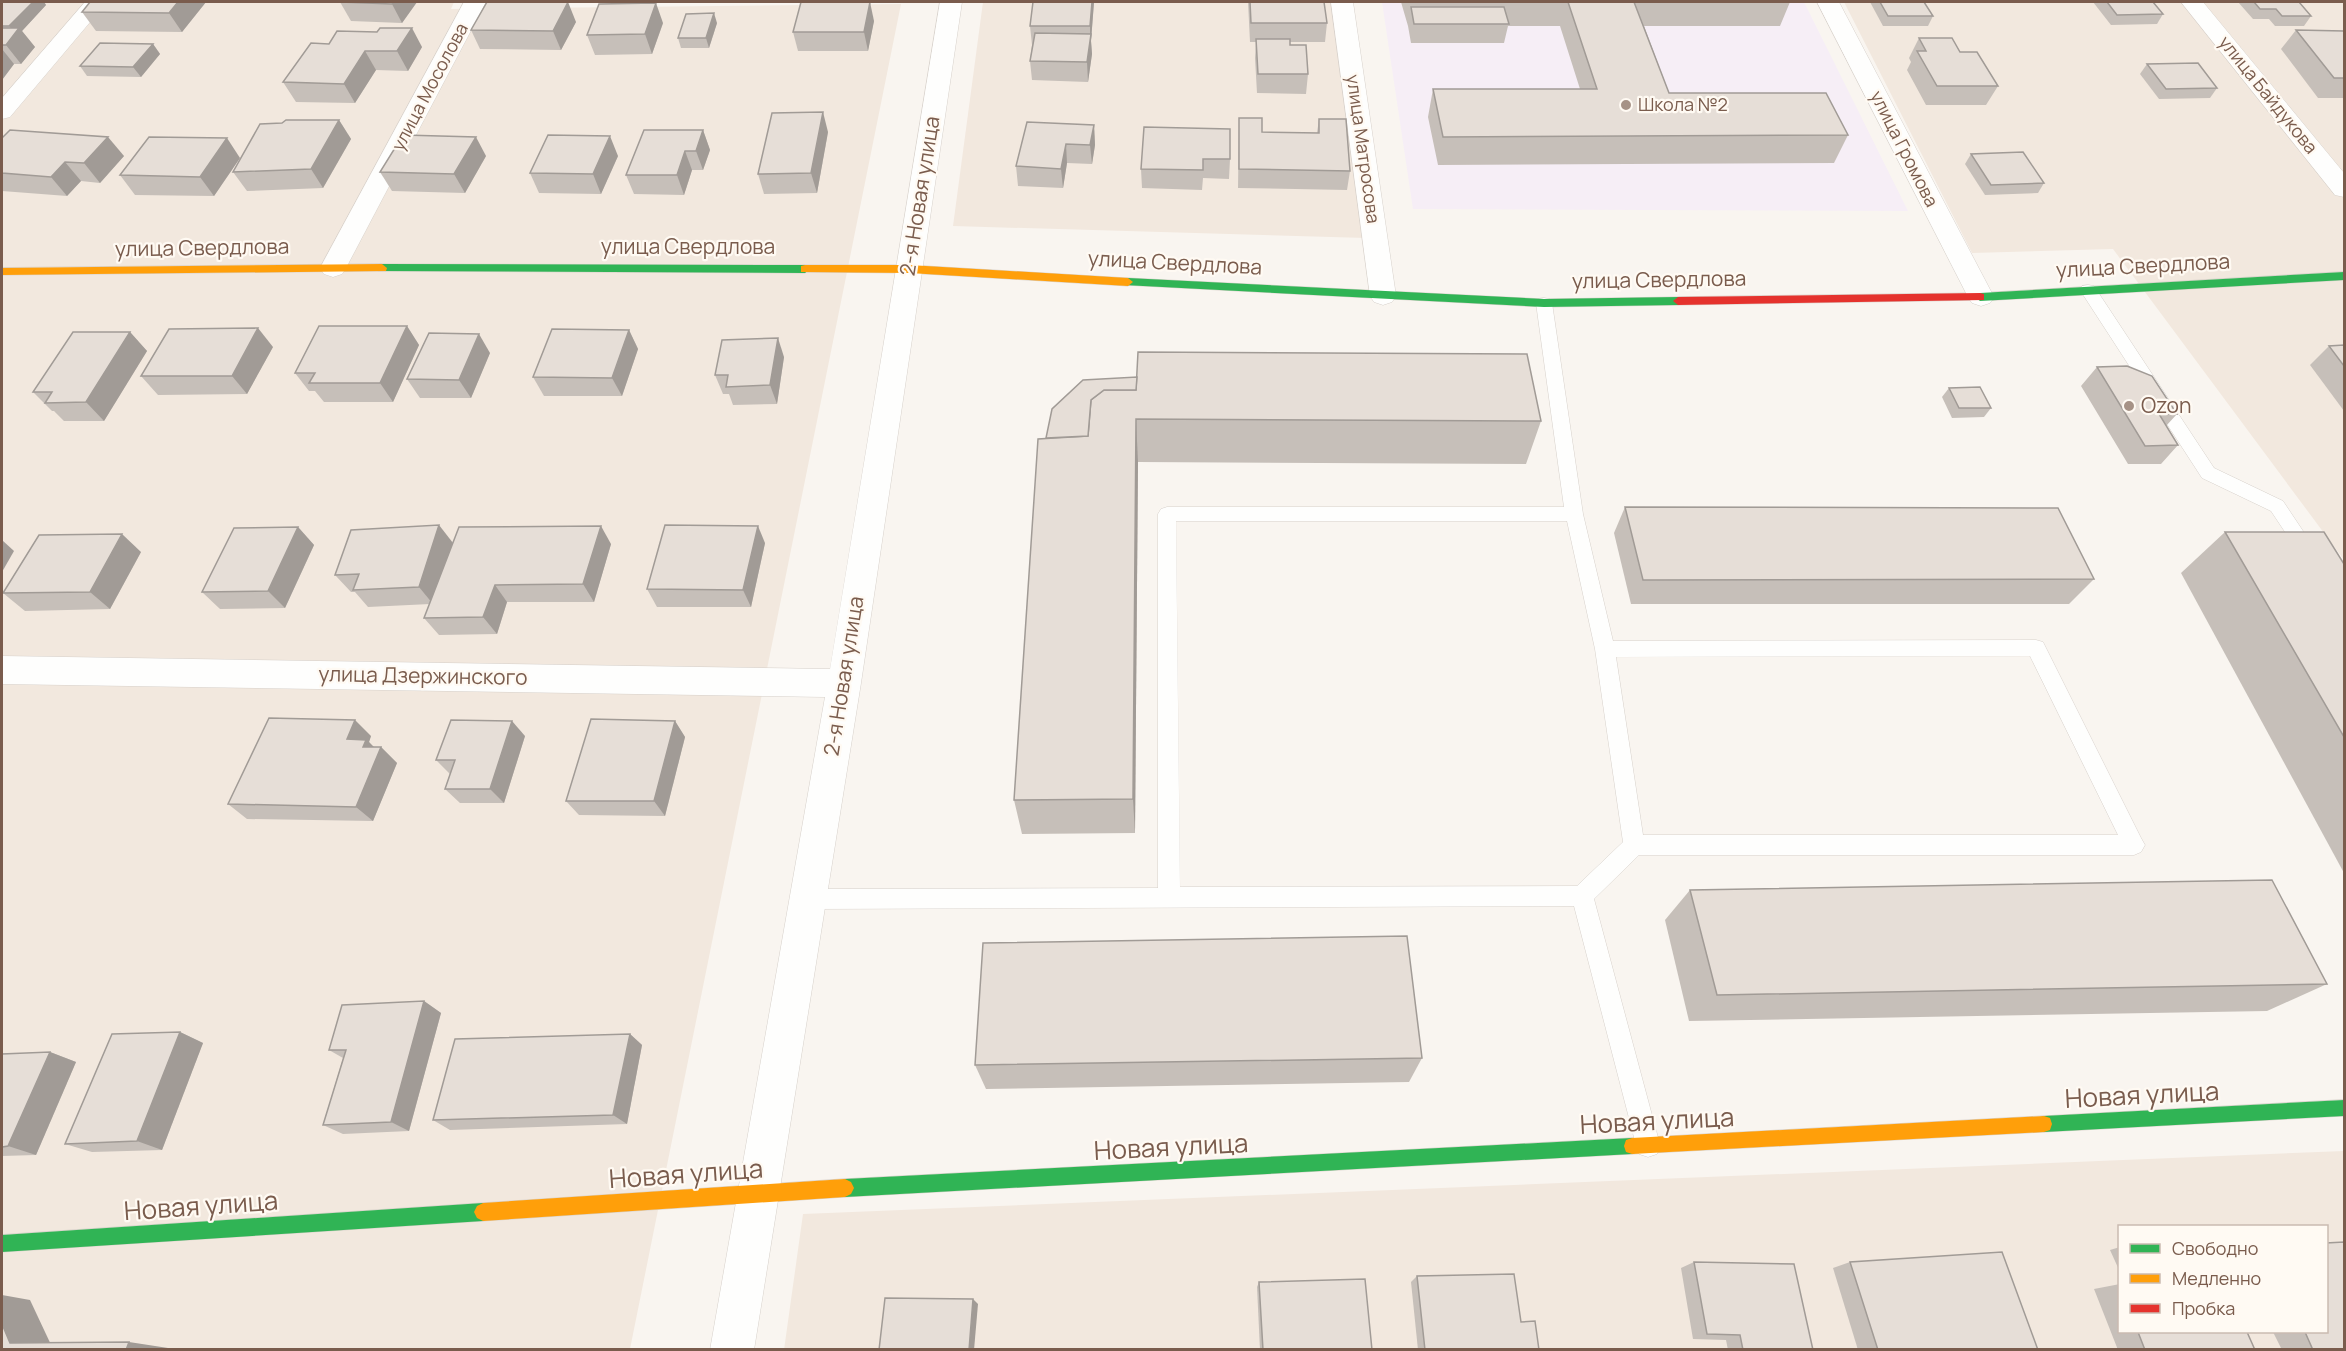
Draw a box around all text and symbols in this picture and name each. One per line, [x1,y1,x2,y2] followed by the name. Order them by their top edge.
[385,19,473,155] street label: улица Мосолова
[2214,31,2324,158] street label: улица Байдукова
[1342,73,1386,225] street label: улица Матросова
[1865,86,1944,211] street label: улица Громова
[1638,92,1728,116] place label: Школа №2
[1619,98,1633,112] marker: Школа №2
[893,114,945,278] street label: 2-я Новая улица
[115,231,289,263] street label: улица Свердлова
[601,232,775,260] street label: улица Свердлова
[1087,243,1263,281] street label: улица Свердлова
[2055,246,2231,284] street label: улица Свердлова
[1572,263,1746,295] street label: улица Свердлова
[2141,391,2191,419] place label: Ozon
[2122,399,2136,413] marker: Ozon
[817,594,869,758] street label: 2-я Новая улица
[318,659,528,691] street label: улица Дзержинского
[2064,1072,2220,1116] street label: Новая улица
[1579,1098,1735,1142] street label: Новая улица
[1093,1124,1249,1168] street label: Новая улица
[608,1150,764,1196] street label: Новая улица
[123,1182,279,1228] street label: Новая улица
[2118,1225,2328,1333] legend
[2172,1236,2258,1260] text: Свободно
[2172,1266,2261,1290] text: Медленно
[2172,1296,2235,1320] text: Пробка

